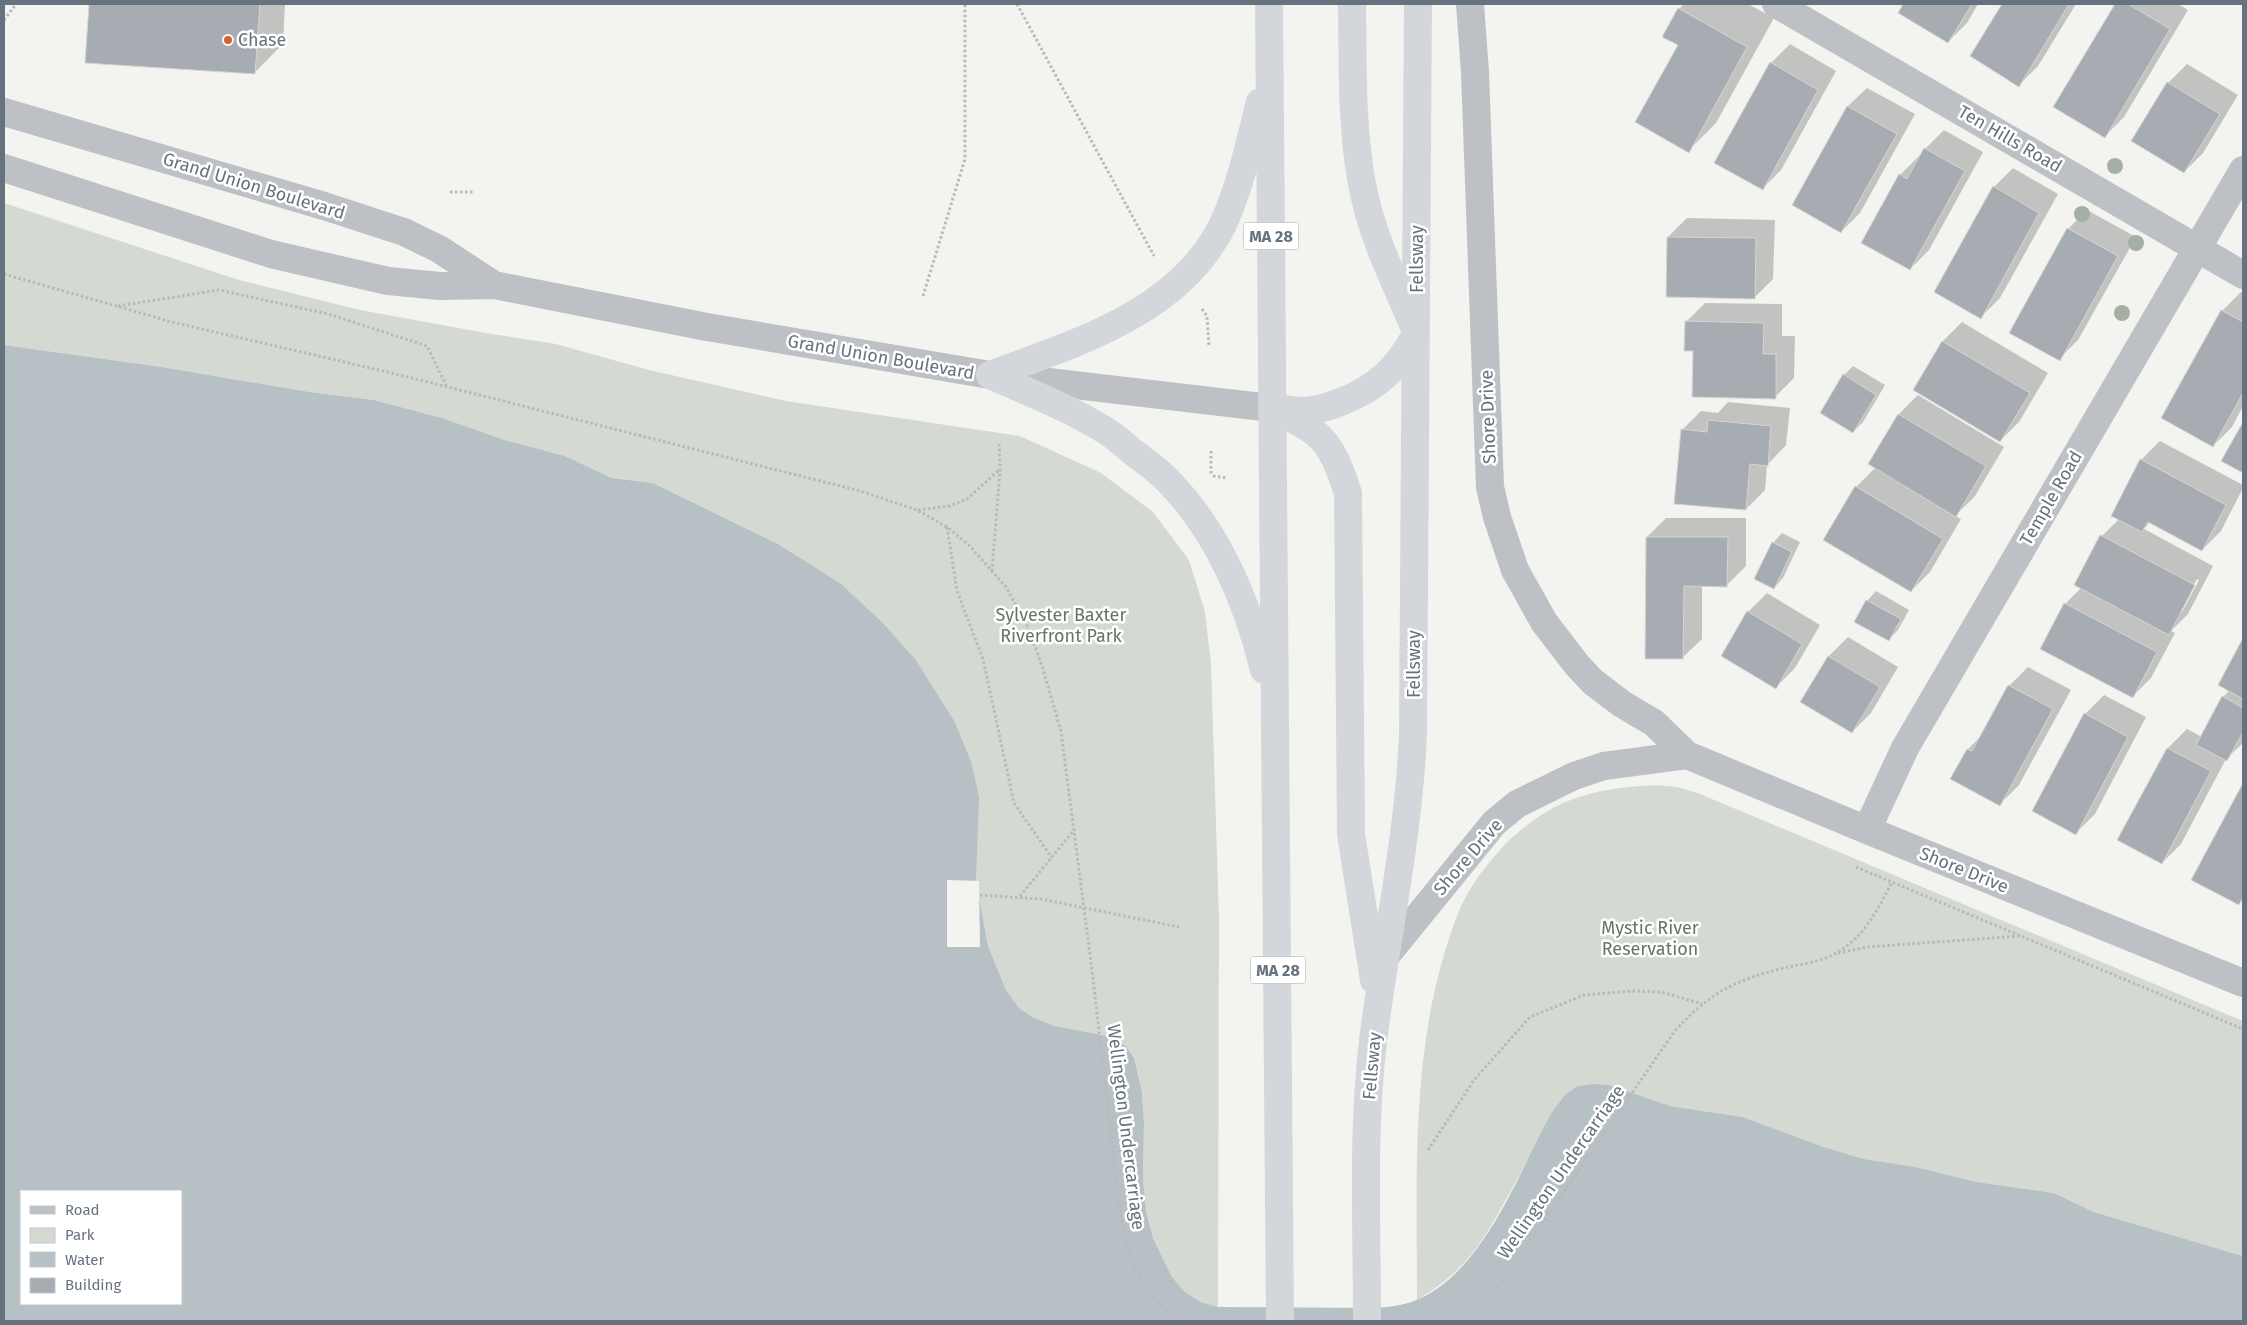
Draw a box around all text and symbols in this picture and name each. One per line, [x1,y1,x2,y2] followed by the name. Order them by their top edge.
[238,29,286,51] place label: Chase
[222,34,234,46] marker: Chase
[1954,100,2066,178] street label: Ten Hills Road
[160,148,348,224] street label: Grand Union Boulevard
[1244,222,1298,250] road number: MA 28
[1406,225,1428,293] street label: Fellsway
[786,330,976,384] street label: Grand Union Boulevard
[1475,370,1501,464] street label: Shore Drive
[2015,447,2087,549] street label: Temple Road
[996,604,1126,647] park label: Sylvester Baxter Riverfront Park
[1403,630,1425,698] street label: Fellsway
[1429,814,1507,900] street label: Shore Drive
[1916,842,2012,898] street label: Shore Drive
[1601,917,1699,960] park label: Mystic River Reservation
[1250,956,1306,984] road number: MA 28
[1102,1023,1150,1231] street label: Wellington Undercarriage
[1358,1031,1386,1101] street label: Fellsway
[1493,1081,1629,1263] street label: Wellington Undercarriage
[20,1190,182,1305] legend
[65,1201,100,1219] text: Road
[65,1226,95,1244] text: Park
[65,1251,104,1269] text: Water
[65,1276,121,1294] text: Building

